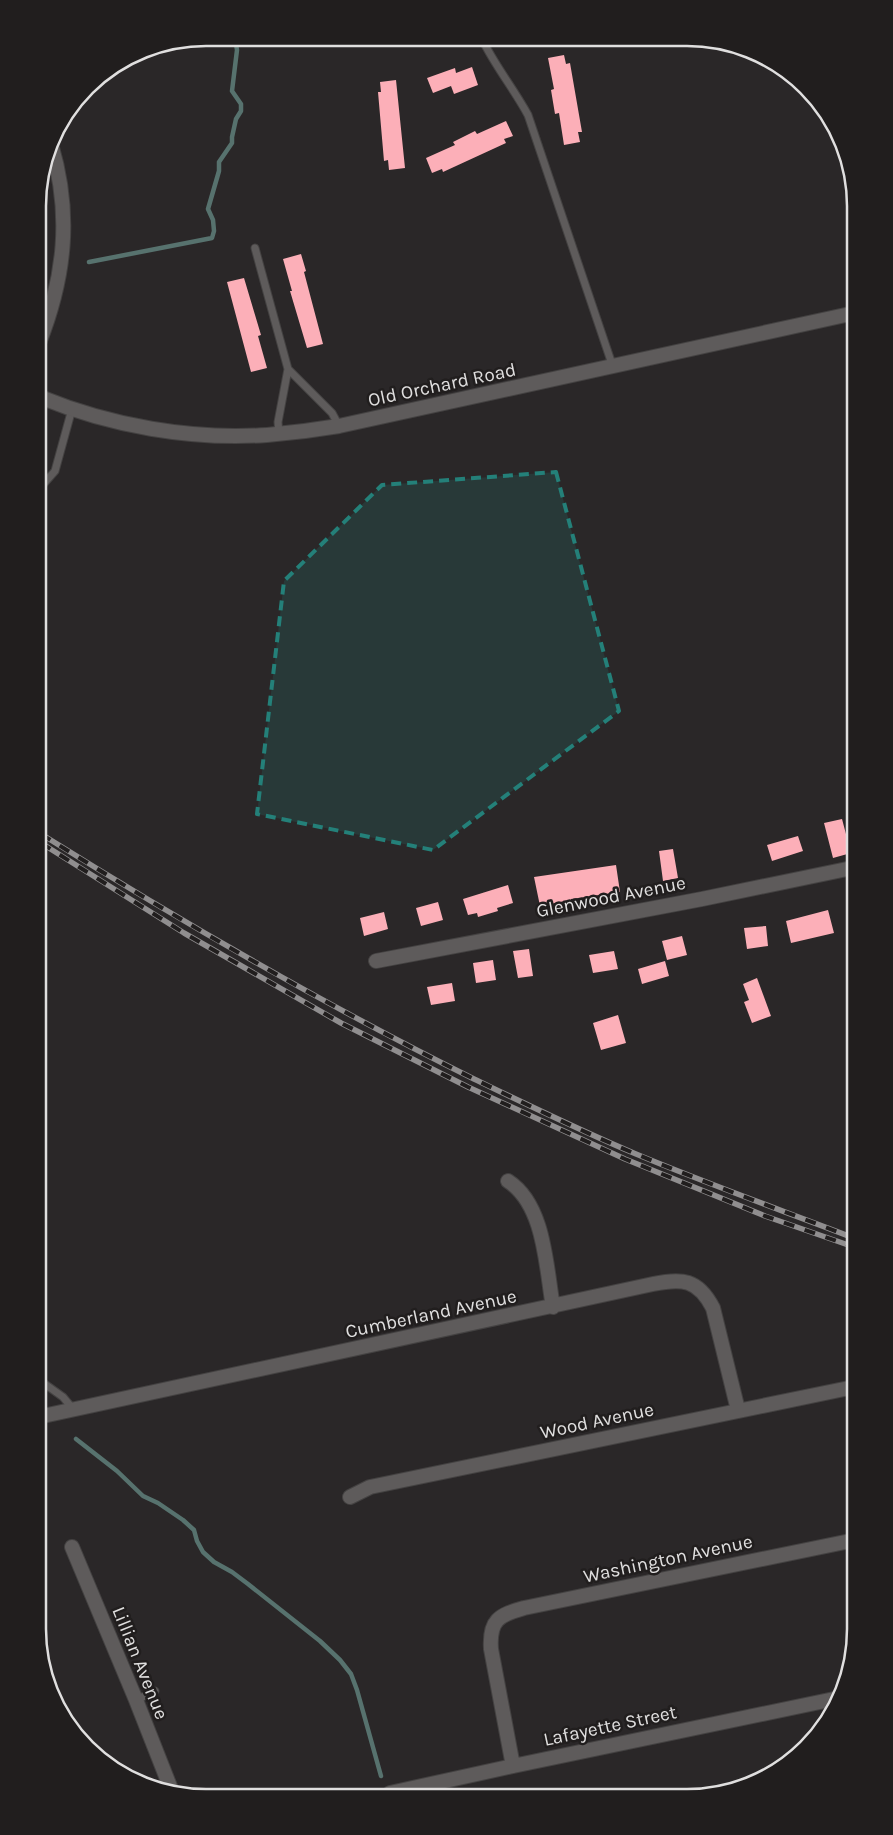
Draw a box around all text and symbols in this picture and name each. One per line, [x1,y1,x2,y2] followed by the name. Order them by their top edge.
[366,359,518,411] street label: Old Orchard Road
[534,872,688,922] street label: Glenwood Avenue
[343,1285,519,1343] street label: Cumberland Avenue
[538,1398,656,1444] street label: Wood Avenue
[582,1530,754,1588] street label: Washington Avenue
[107,1603,173,1723] street label: Lillian Avenue
[541,1701,679,1751] street label: Lafayette Street

